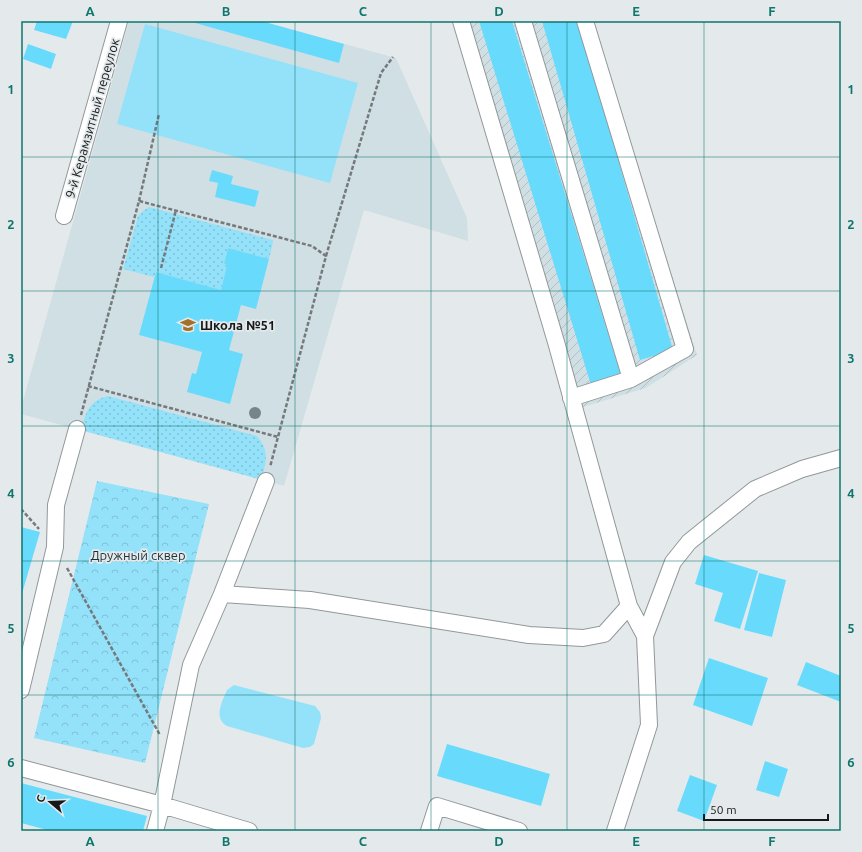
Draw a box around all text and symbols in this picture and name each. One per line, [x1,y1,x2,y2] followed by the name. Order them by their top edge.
[85,4,95,18] text: A
[222,4,231,18] text: B
[359,4,368,18] text: C
[494,4,504,18] text: D
[632,4,640,18] text: E
[768,4,776,18] text: F
[62,36,122,199] street label: 9-й Керамзитный переулок
[7,82,15,96] text: 1
[847,82,855,96] text: 1
[7,217,15,231] text: 2
[847,217,855,231] text: 2
[179,316,197,334] school or university icon: Школа №51
[200,318,275,332] place label: Школа №51
[7,351,15,365] text: 3
[847,351,855,365] text: 3
[7,486,15,500] text: 4
[847,486,855,500] text: 4
[90,548,186,562] park label: Дружный сквер
[7,621,15,635] text: 5
[847,621,855,635] text: 5
[7,755,15,769] text: 6
[847,755,855,769] text: 6
[30,782,70,822] north arrow
[34,793,47,804] text: С
[704,796,828,822] scale bar
[710,803,737,816] text: 50 m
[85,834,95,848] text: A
[222,834,231,848] text: B
[359,834,368,848] text: C
[494,834,504,848] text: D
[632,834,640,848] text: E
[768,834,776,848] text: F

